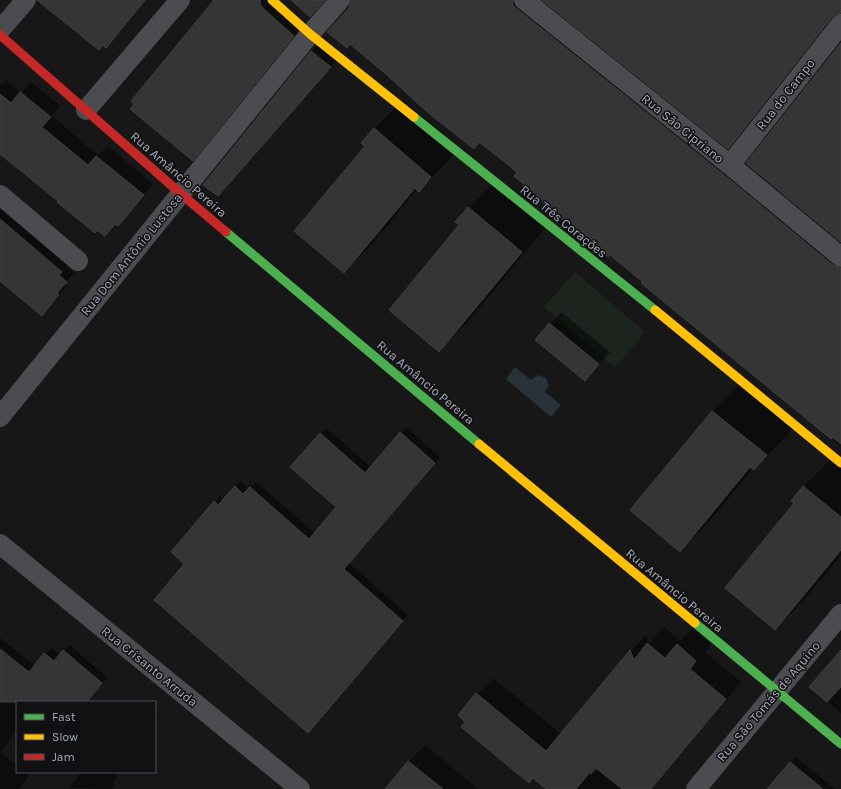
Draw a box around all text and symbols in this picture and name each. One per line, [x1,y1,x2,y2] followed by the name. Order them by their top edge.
[753,56,818,133] street label: Rua do Campo
[639,91,727,166] street label: Rua São Cipriano
[128,129,230,220] street label: Rua Amâncio Pereira
[517,182,610,261] street label: Rua Três Corações
[77,190,185,318] street label: Rua Dom Antônio Lustosa
[374,337,477,427] street label: Rua Amâncio Pereira
[623,545,726,635] street label: Rua Amâncio Pereira
[99,623,201,710] street label: Rua Crisanto Arruda
[714,638,824,765] street label: Rua São Tomás de Aquino
[16,701,156,773] legend
[52,710,76,724] text: Fast
[52,730,78,744] text: Slow
[52,750,75,764] text: Jam

